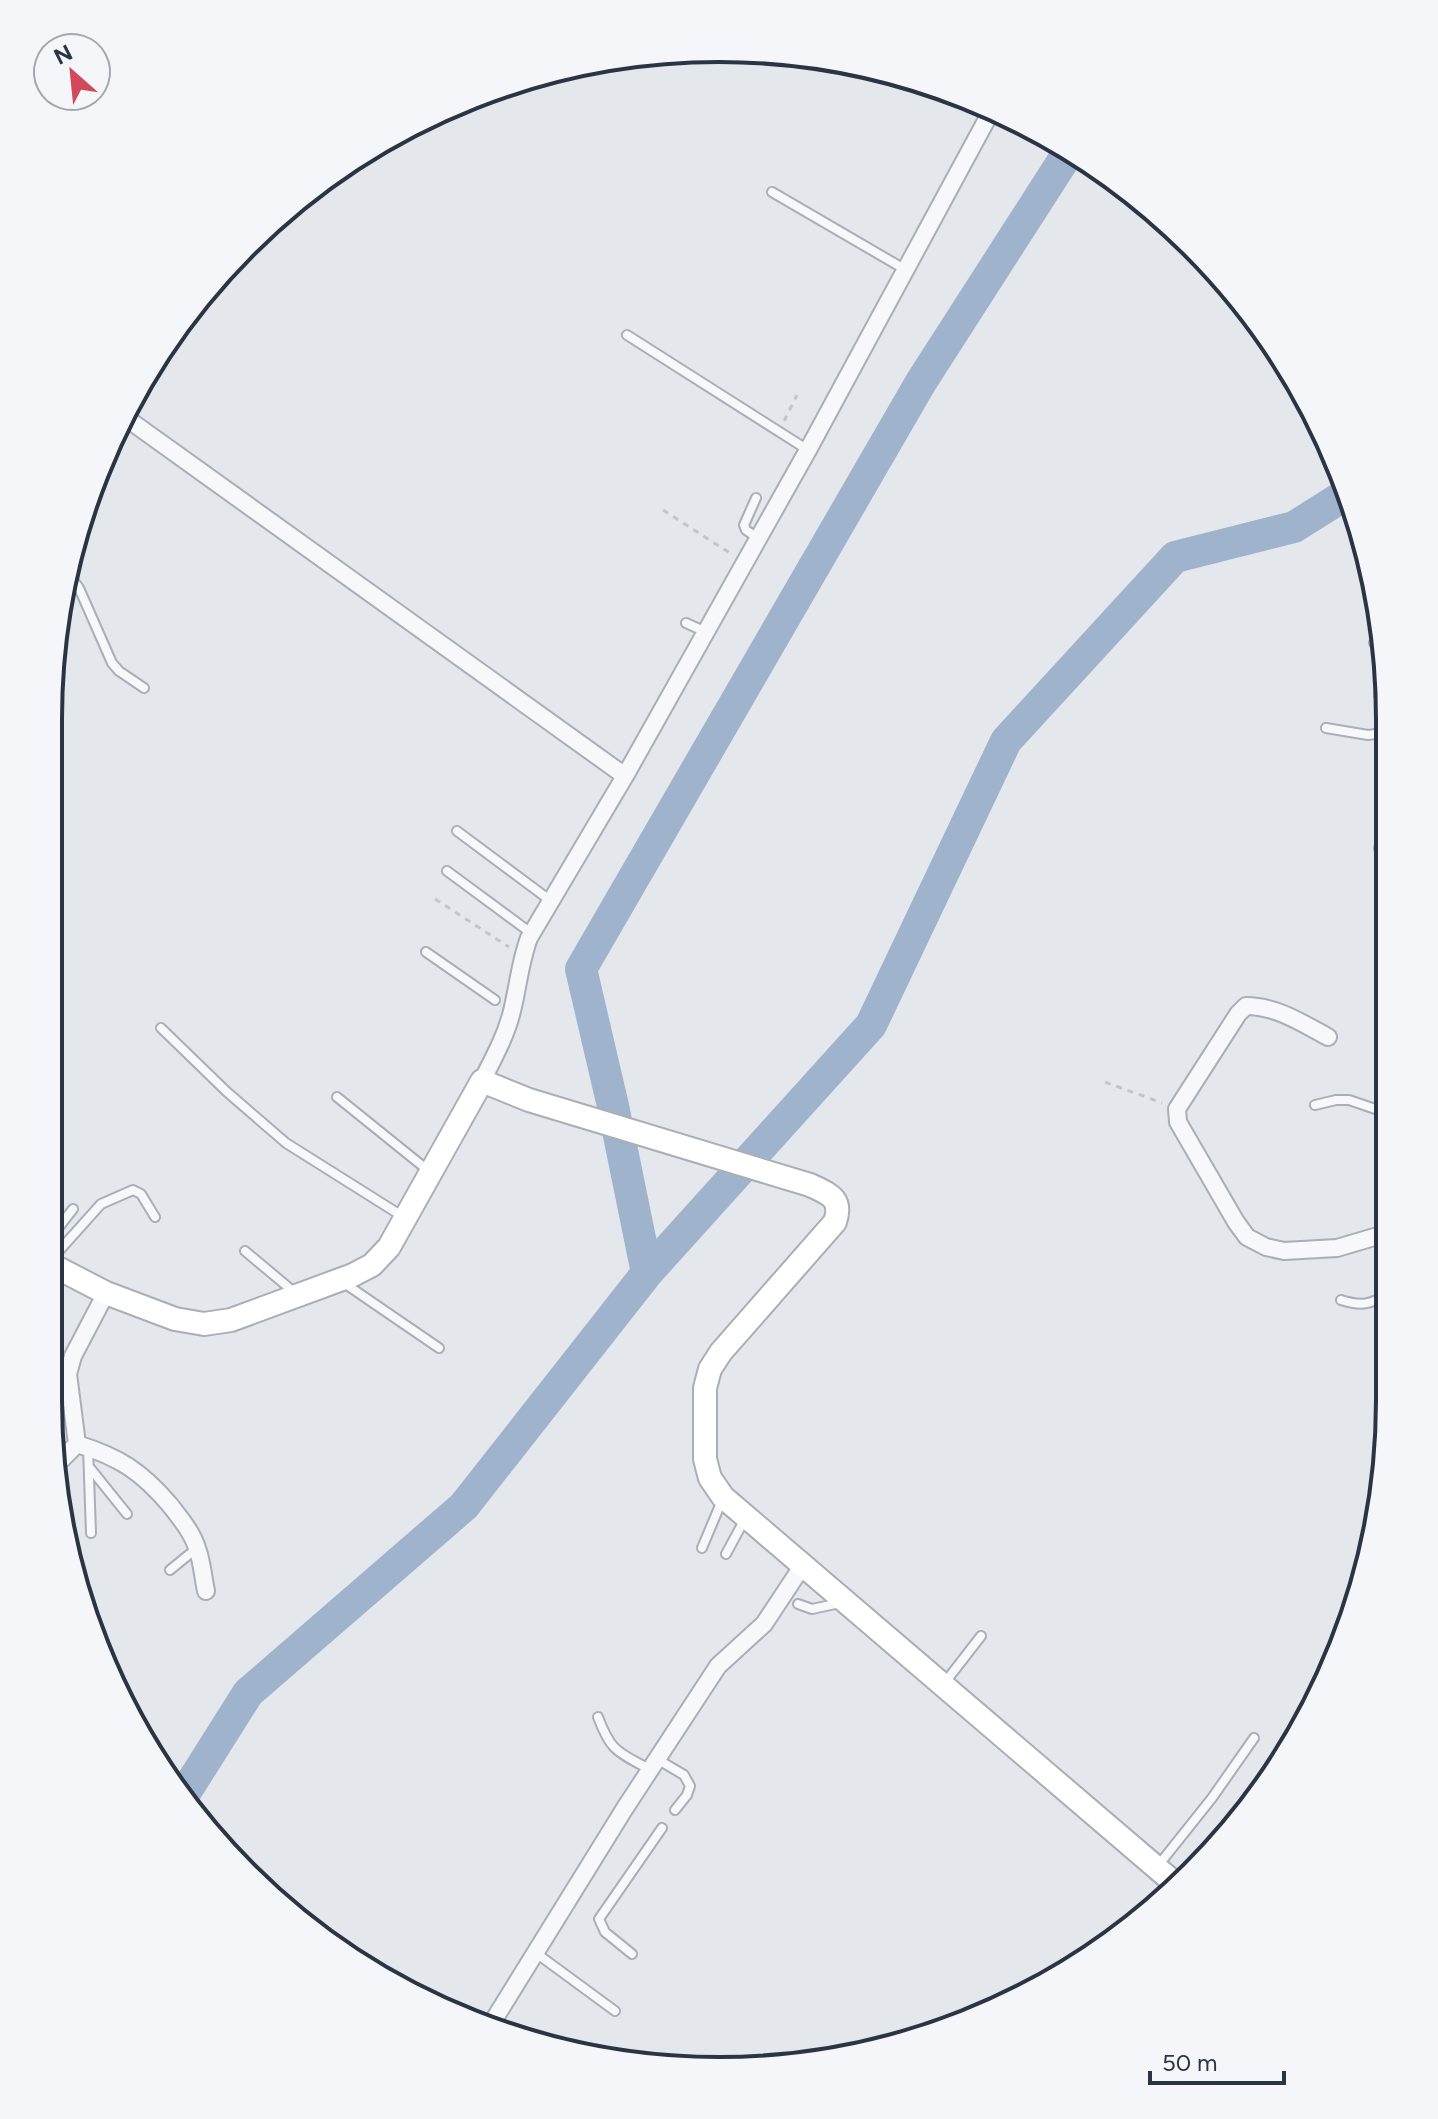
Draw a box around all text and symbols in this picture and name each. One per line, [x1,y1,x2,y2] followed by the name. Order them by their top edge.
[32,32,112,112] north arrow
[49,39,77,71] text: N
[1150,2035,1284,2085] scale bar
[1162,2048,1218,2077] text: 50 m

